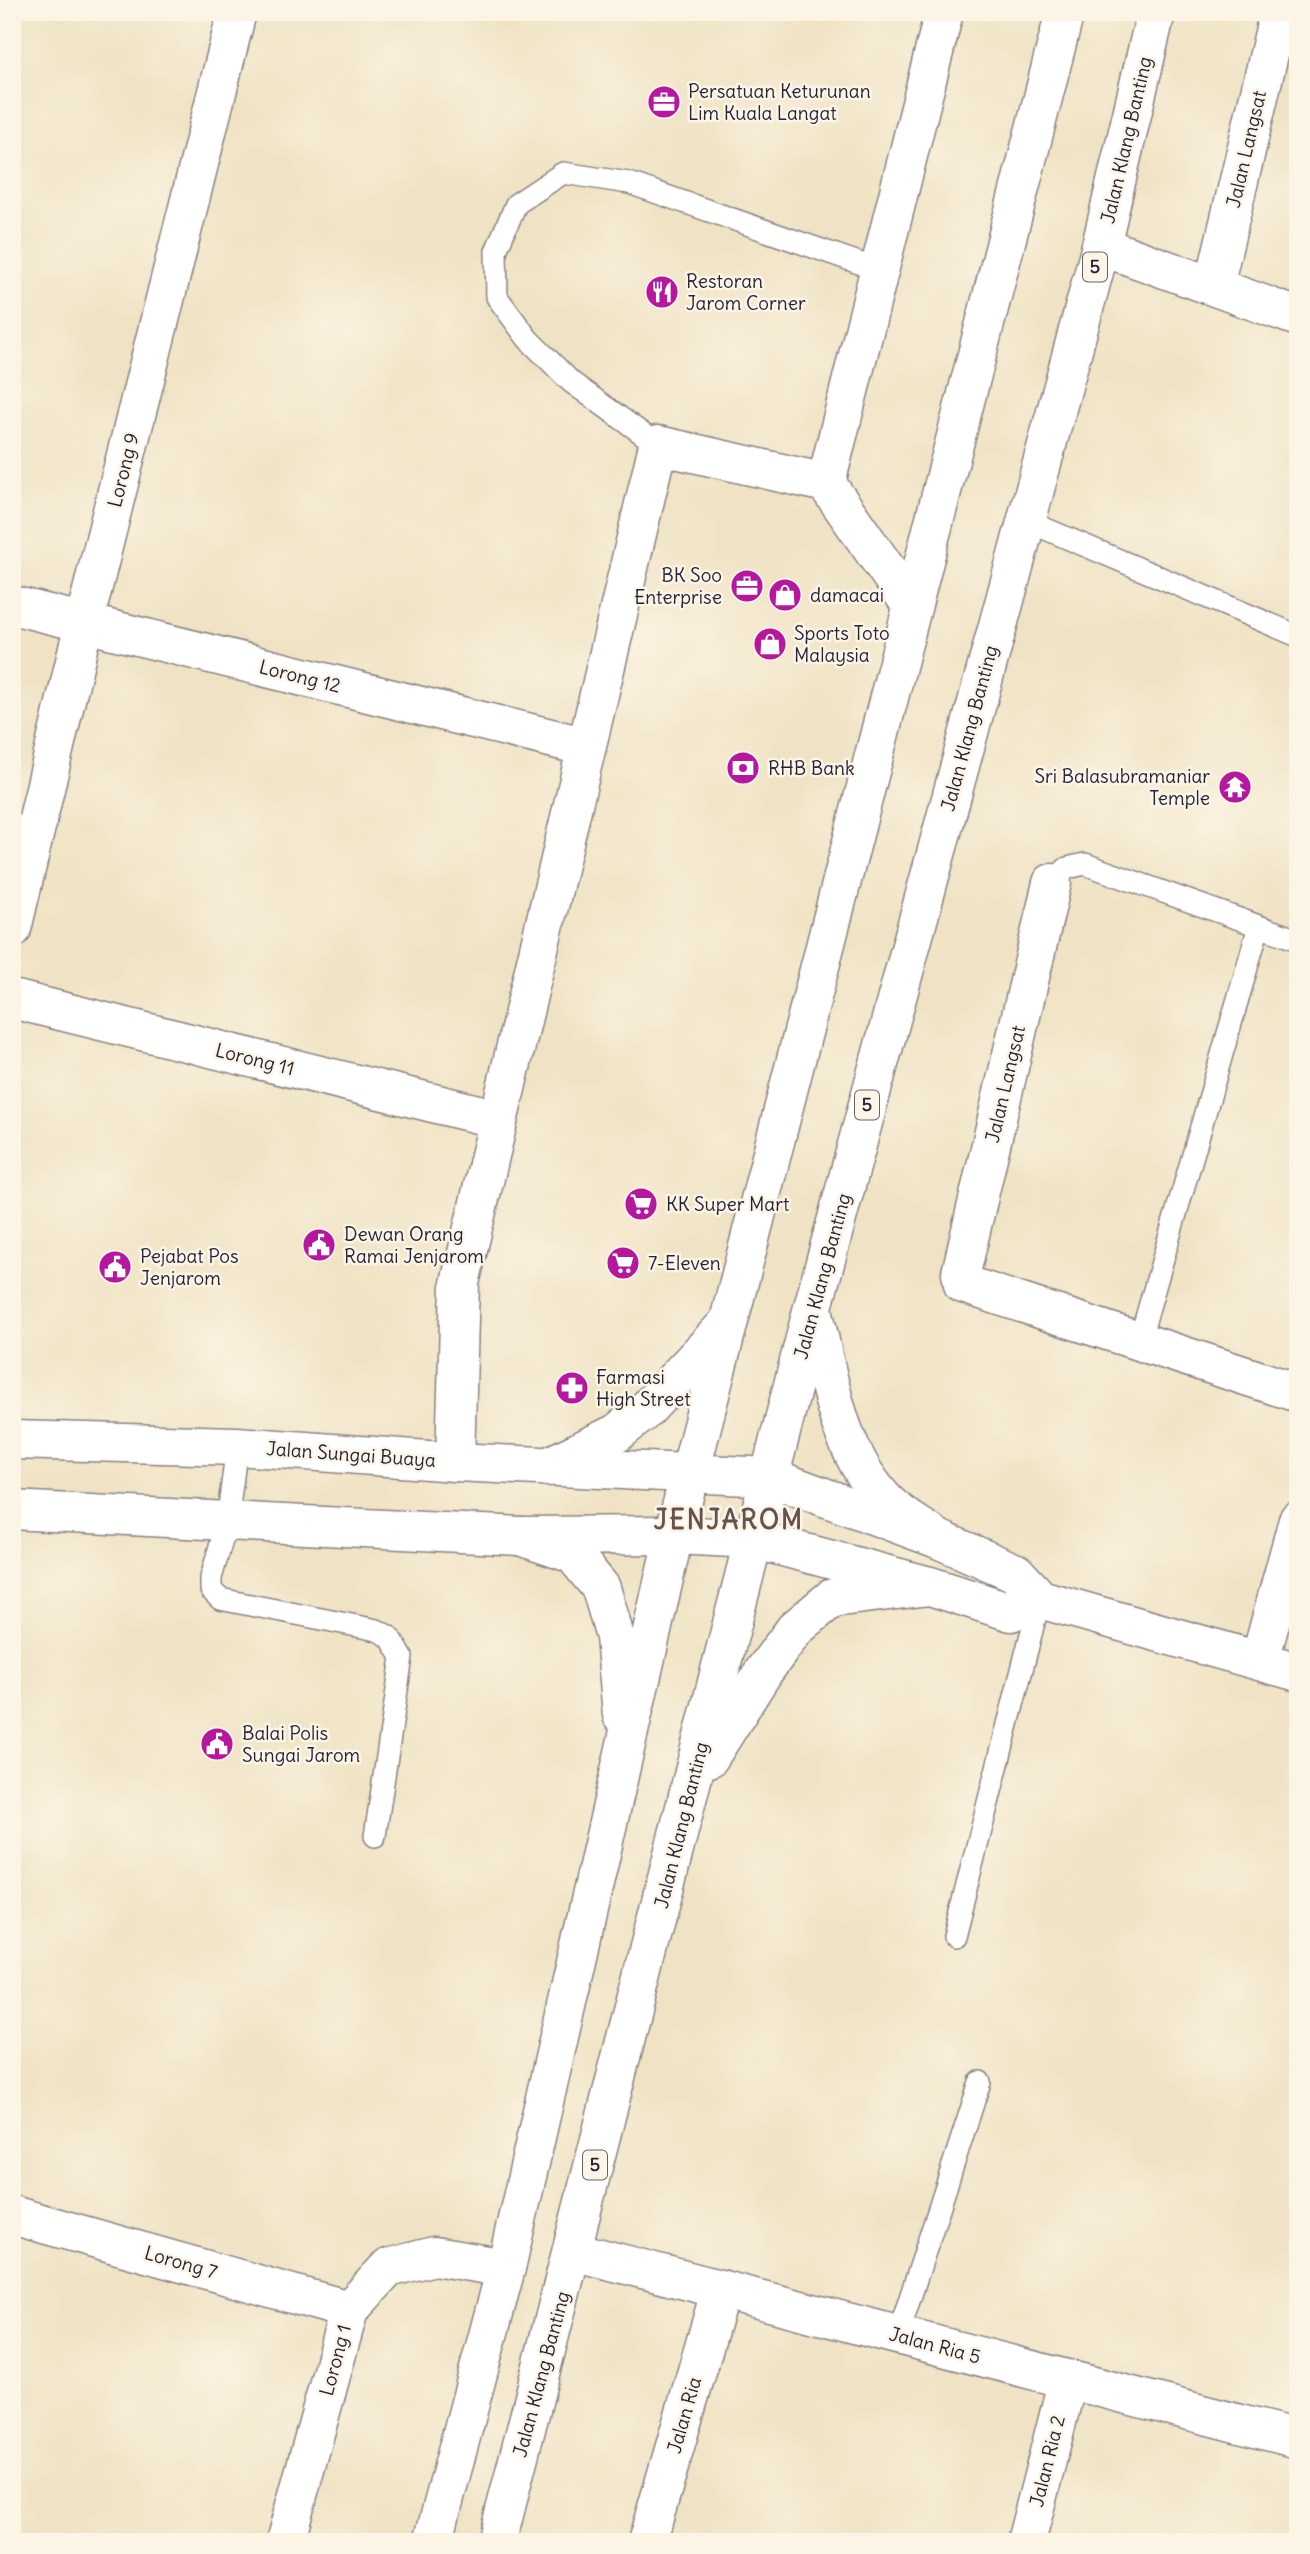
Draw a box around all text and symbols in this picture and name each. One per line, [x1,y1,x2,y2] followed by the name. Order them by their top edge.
[1095,54,1157,226] street label: Jalan Klang Banting
[688,79,871,125] place label: Persatuan Keturunan Lim Kuala Langat
[645,83,683,121] office icon: Persatuan Keturunan Lim Kuala Langat
[1221,88,1271,210] street label: Jalan Langsat
[1083,253,1107,282] road number: 5
[686,269,806,315] place label: Restoran Jarom Corner
[643,273,681,311] restaurant icon: Restoran Jarom Corner
[102,430,144,510] street label: Lorong 9
[634,563,722,609] place label: BK Soo Enterprise
[728,567,766,605] office icon: BK Soo Enterprise
[766,576,804,614] shop icon: damacai
[810,583,884,607] place label: damacai
[794,621,890,667] place label: Sports Toto Malaysia
[751,625,789,663] shop icon: Sports Toto Malaysia
[935,643,1003,813] street label: Jalan Klang Banting
[257,654,343,698] street label: Lorong 12
[724,749,762,787] bank icon: RHB Bank
[768,756,855,780] place label: RHB Bank
[1035,764,1210,810] place label: Sri Balasubramaniar Temple
[1216,768,1254,806] temple icon: Sri Balasubramaniar Temple
[980,1023,1030,1145] street label: Jalan Langsat
[213,1038,297,1080] street label: Lorong 11
[855,1090,879,1120] road number: 5
[622,1185,660,1223] supermarket icon: KK Super Mart
[788,1191,856,1361] street label: Jalan Klang Banting
[666,1192,789,1216] place label: KK Super Mart
[344,1222,484,1268] place label: Dewan Orang Ramai Jenjarom
[300,1226,338,1264] public building icon: Dewan Orang Ramai Jenjarom
[140,1244,239,1290] place label: Pejabat Pos Jenjarom
[604,1244,642,1282] supermarket icon: 7-Eleven
[96,1248,134,1286] public building icon: Pejabat Pos Jenjarom
[648,1251,721,1275] place label: 7-Eleven
[596,1365,691,1411] place label: Farmasi High Street
[553,1369,591,1407] pharmacy icon: Farmasi High Street
[265,1436,437,1472] street label: Jalan Sungai Buaya
[654,1503,804,1536] district label: JENJAROM
[242,1721,360,1767] place label: Balai Polis Sungai Jarom
[198,1725,236,1763] public building icon: Balai Polis Sungai Jarom
[649,1739,713,1911] street label: Jalan Klang Banting
[583,2150,607,2180] road number: 5
[142,2240,220,2284] street label: Lorong 7
[507,2289,575,2459] street label: Jalan Klang Banting
[887,2321,983,2369] street label: Jalan Ria 5
[314,2322,356,2398] street label: Lorong 1
[662,2374,706,2456] street label: Jalan Ria
[1024,2413,1070,2509] street label: Jalan Ria 2

